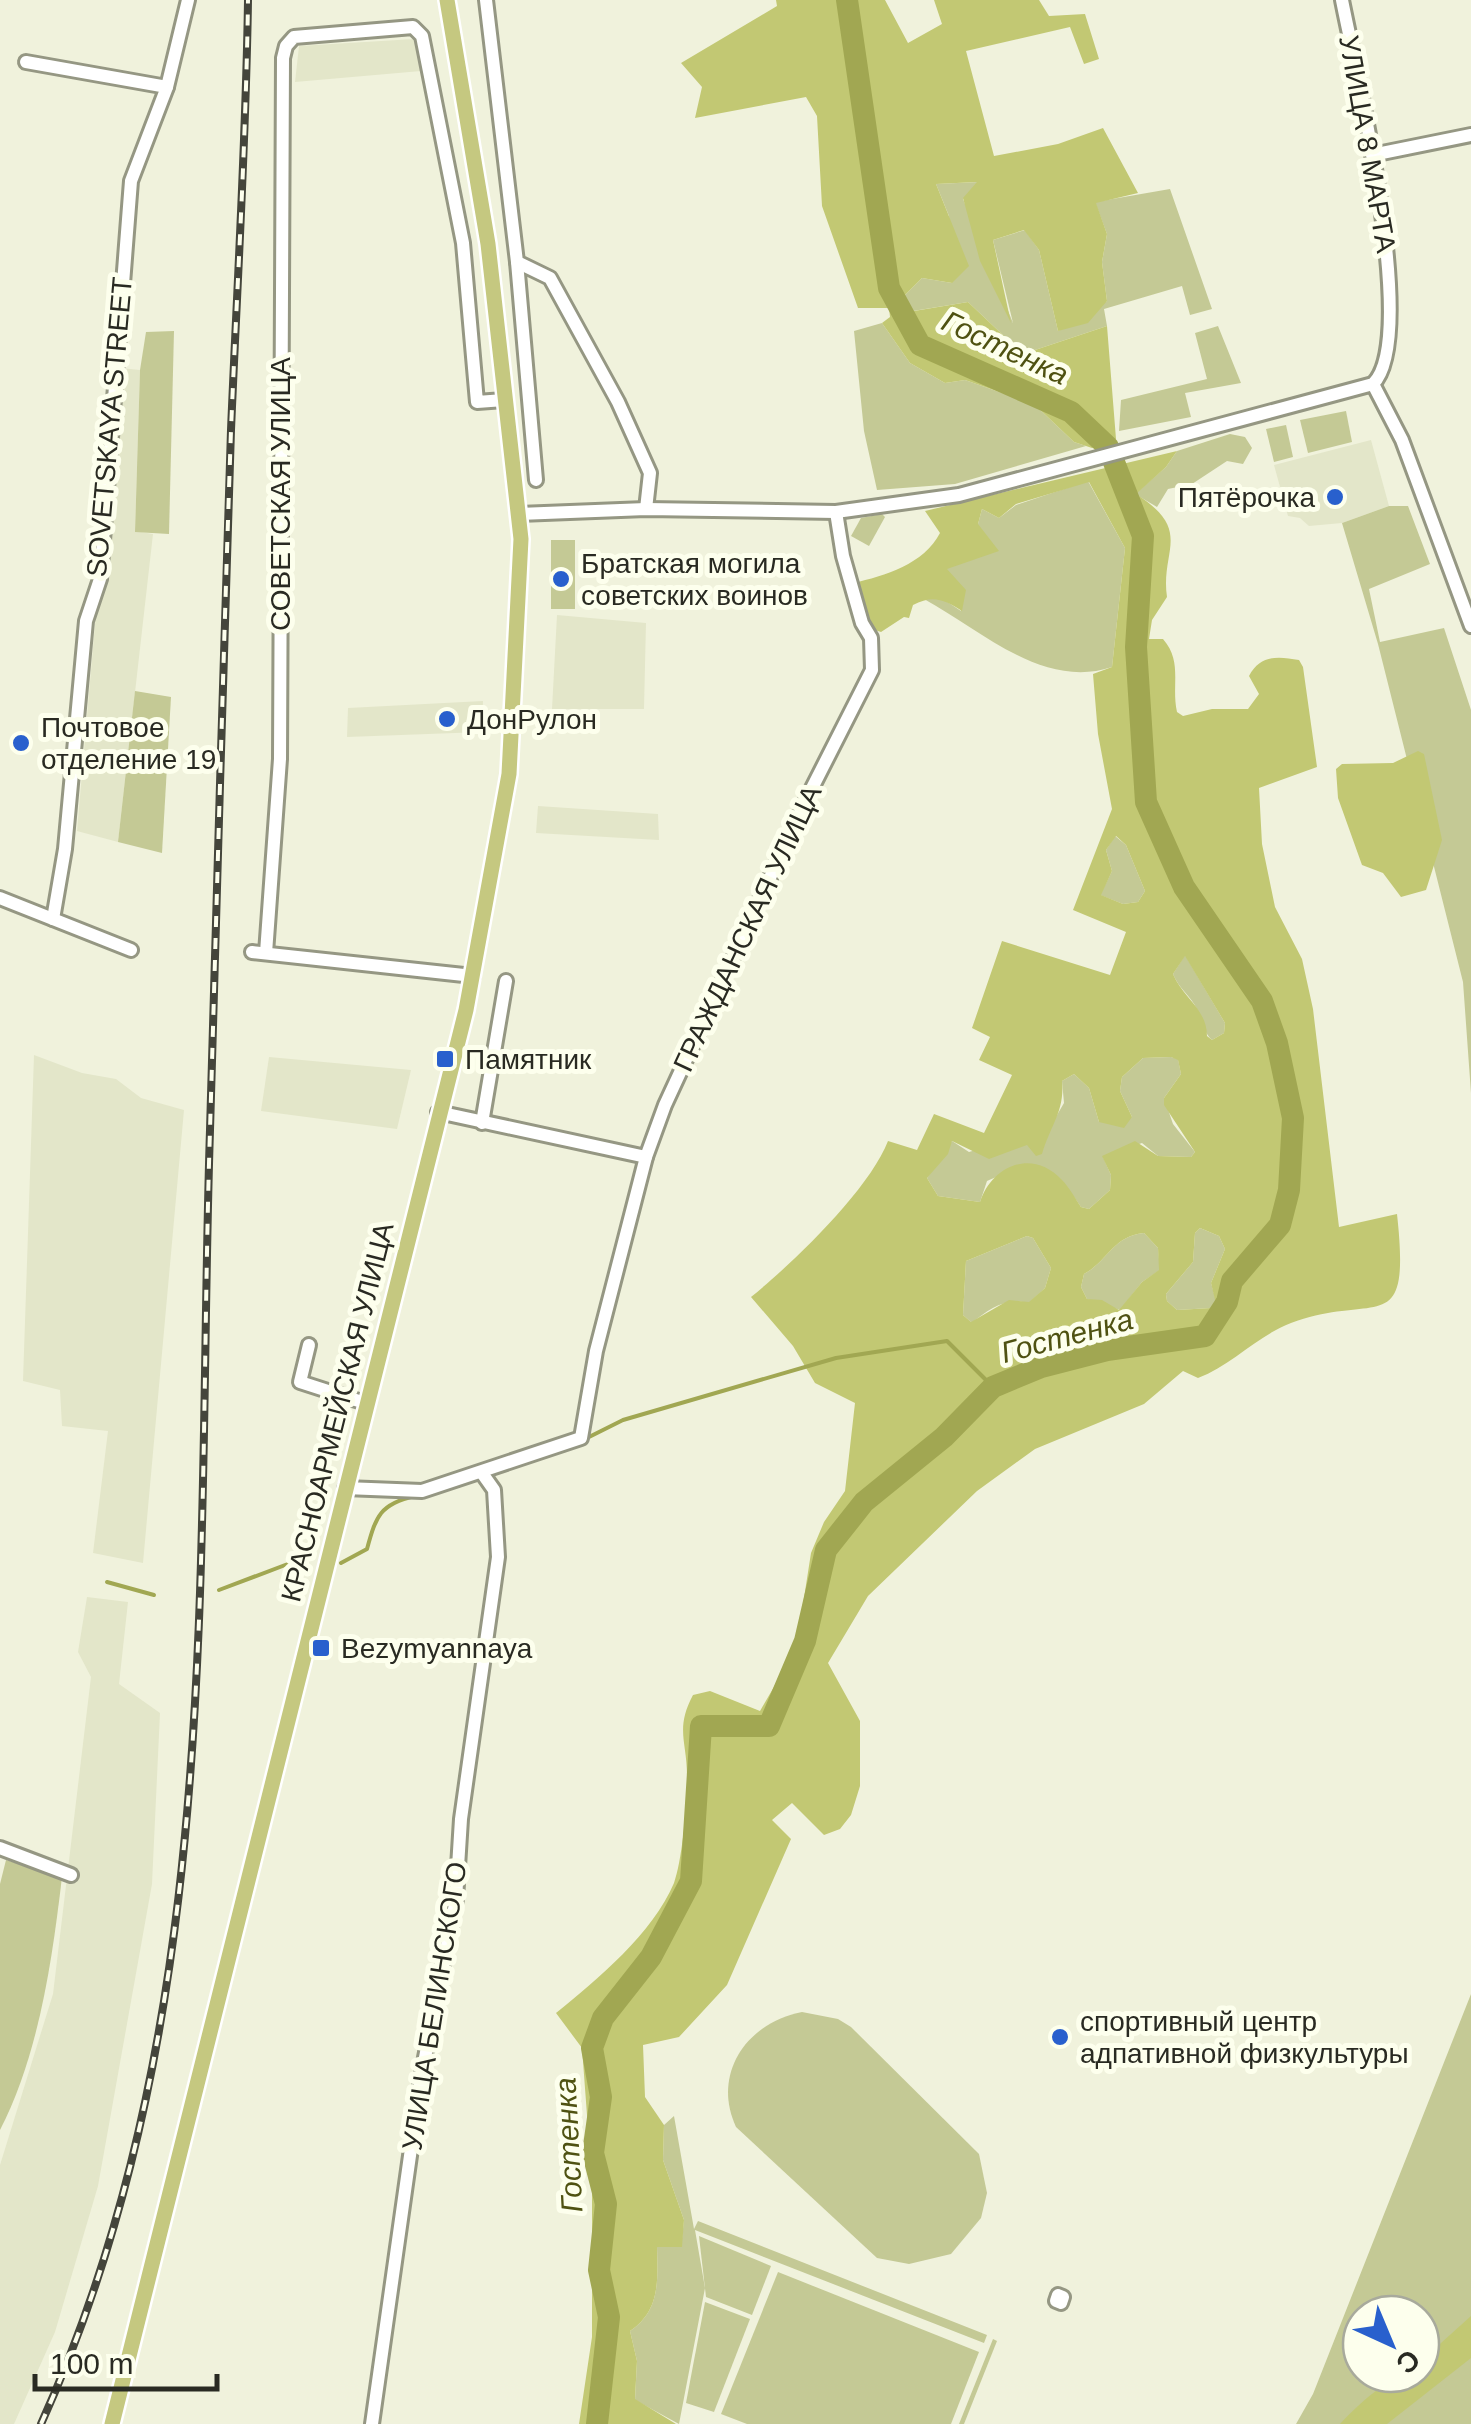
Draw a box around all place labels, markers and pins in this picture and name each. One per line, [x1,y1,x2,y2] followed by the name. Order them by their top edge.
[1178,482,1315,513] place label: Пятёрочка
[1324,486,1346,508] marker: Пятёрочка
[581,548,808,611] place label: Братская могила советских воинов
[550,568,572,590] marker: Братская могила советских воинов
[467,704,597,735] place label: ДонРулон
[436,708,458,730] marker: ДонРулон
[41,712,216,775] place label: Почтовое отделение 19
[10,732,32,754] marker: Почтовое отделение 19
[465,1044,592,1075] place label: Памятник
[434,1048,456,1070] marker: Памятник
[341,1633,533,1664] place label: Bezymyannaya
[310,1637,332,1659] marker: Bezymyannaya
[1080,2006,1409,2069] place label: спортивный центр адпативной физкультуры
[1049,2026,1071,2048] marker: спортивный центр адпативной физкультуры

